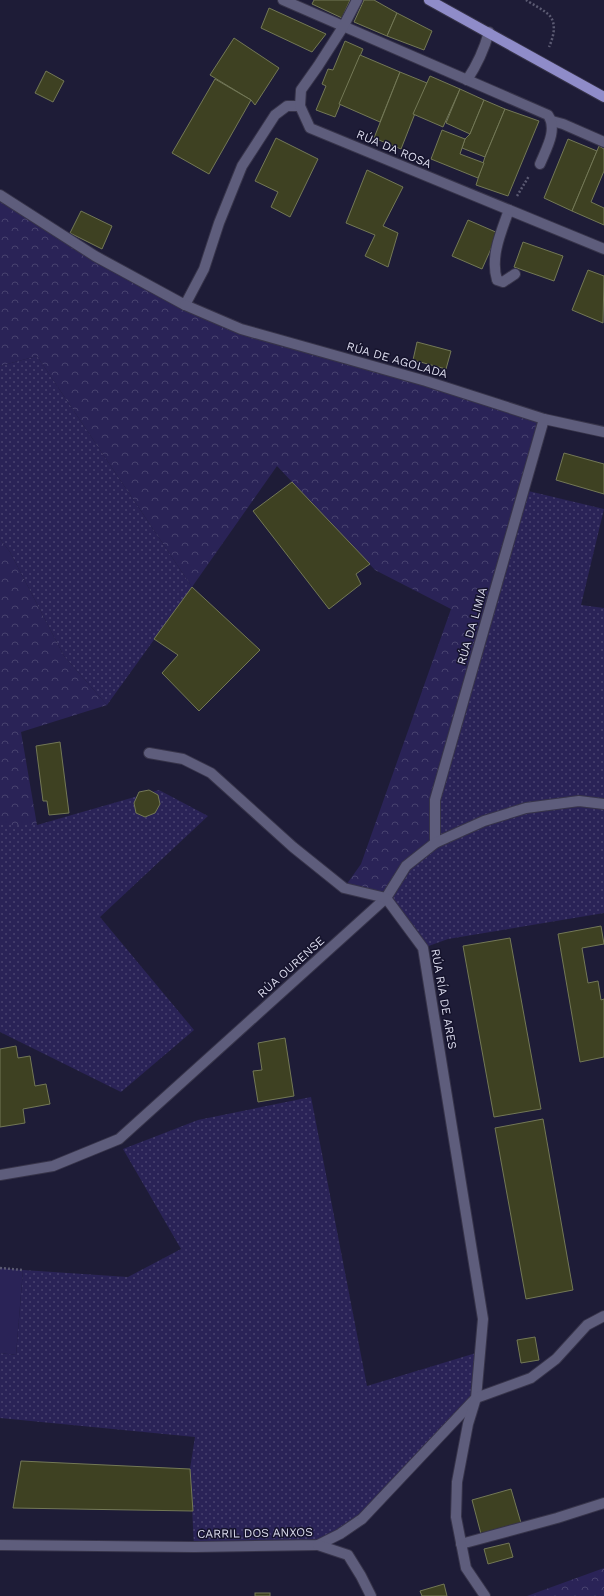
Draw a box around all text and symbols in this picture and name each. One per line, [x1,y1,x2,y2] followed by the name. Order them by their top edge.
[354,127,434,171] street label: RÚA DA ROSA
[345,339,449,381] street label: RÚA DE AGOLADA
[454,585,490,666] street label: RÚA DA LIMIA
[255,933,328,1001] street label: RÚA OURENSE
[428,948,460,1050] street label: RÚA RÍA DE ARES
[197,1525,313,1541] street label: CARRIL DOS ANXOS

